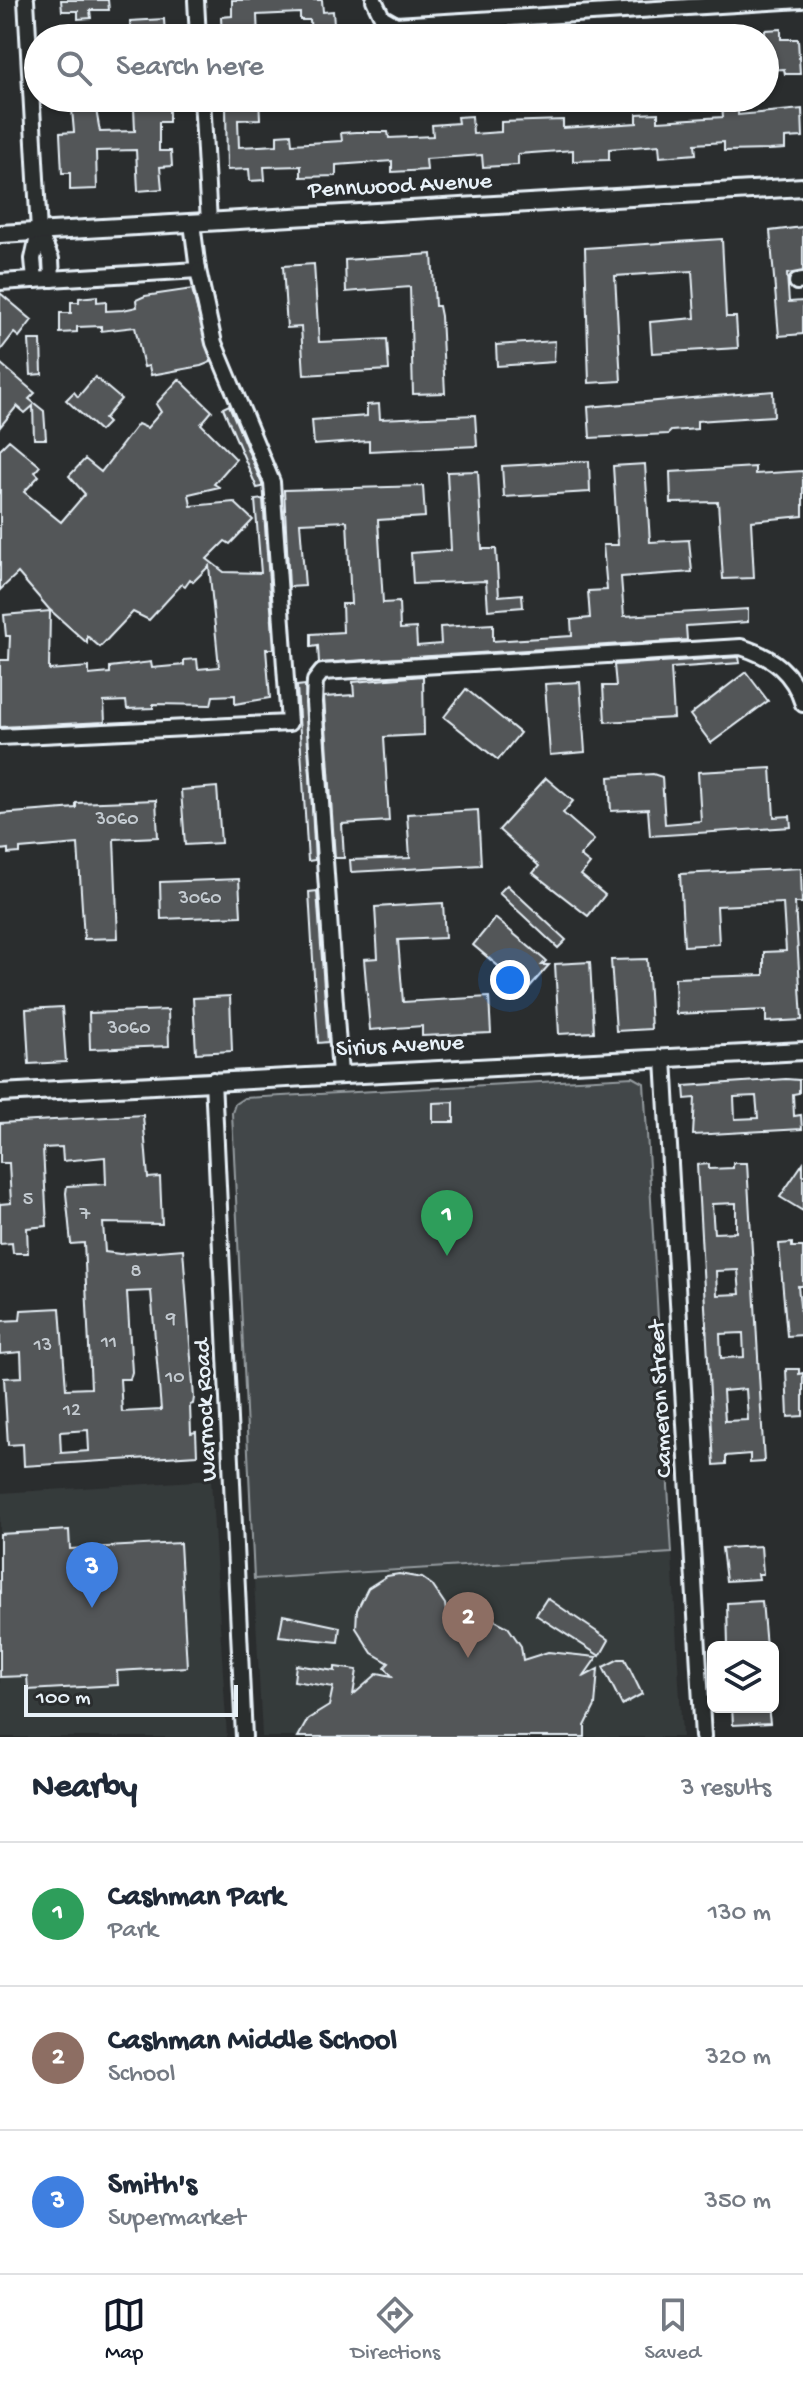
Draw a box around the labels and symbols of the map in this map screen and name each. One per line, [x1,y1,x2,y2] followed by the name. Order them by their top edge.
[306,168,493,206] street label: Pennwood Avenue
[94,809,139,832] house number: 3060
[177,888,222,911] house number: 3060
[490,960,530,1000] your location
[106,1018,151,1041] house number: 3060
[335,1029,465,1065] street label: Sirius Avenue
[23,1189,33,1212] house number: 5
[421,1190,473,1256] pin: 1
[79,1204,91,1227] house number: 7
[131,1261,142,1284] house number: 8
[165,1309,176,1332] house number: 9
[643,1317,681,1479] street label: Cameron Street
[100,1332,117,1355] house number: 11
[33,1335,52,1358] house number: 13
[189,1336,225,1482] street label: Warnock Road
[164,1367,185,1390] house number: 10
[62,1400,81,1423] house number: 12
[66,1542,118,1608] pin: 3
[442,1592,494,1658] pin: 2
[24,1681,238,1717] scale bar

